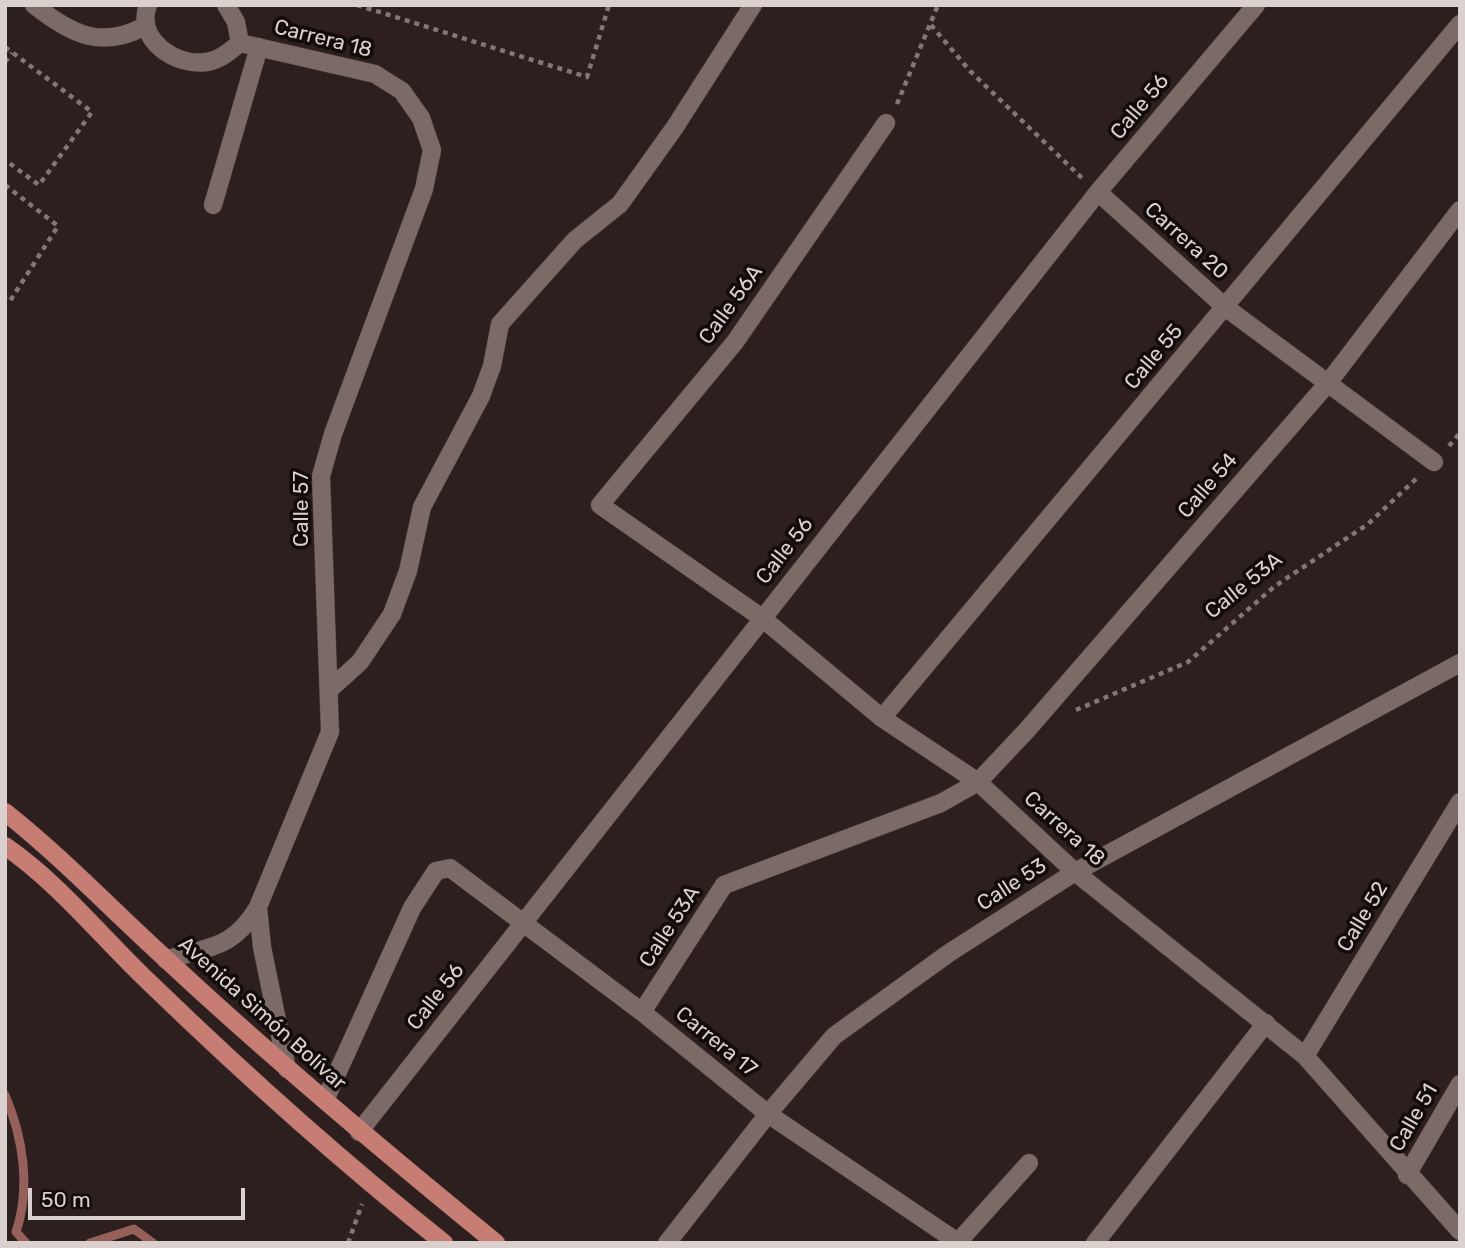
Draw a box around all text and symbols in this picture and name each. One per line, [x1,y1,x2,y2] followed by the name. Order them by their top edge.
[271,15,375,63] street label: Carrera 18
[1105,69,1175,145] street label: Calle 56
[1139,197,1233,285] street label: Carrera 20
[694,260,768,350] street label: Calle 56A
[1119,319,1189,395] street label: Calle 55
[1173,448,1243,524] street label: Calle 54
[289,471,315,547] street label: Calle 57
[751,513,819,589] street label: Calle 56
[1200,547,1288,625] street label: Calle 53A
[1018,786,1110,872] street label: Carrera 18
[973,853,1051,917] street label: Calle 53
[1332,877,1394,957] street label: Calle 52
[634,882,706,972] street label: Calle 53A
[173,932,351,1096] street label: Avenida Simón Bolívar
[402,959,470,1035] street label: Calle 56
[670,1002,762,1082] street label: Carrera 17
[1385,1080,1443,1156] street label: Calle 51
[32,1174,248,1218] scale bar
[41,1187,91,1212] text: 50 m

